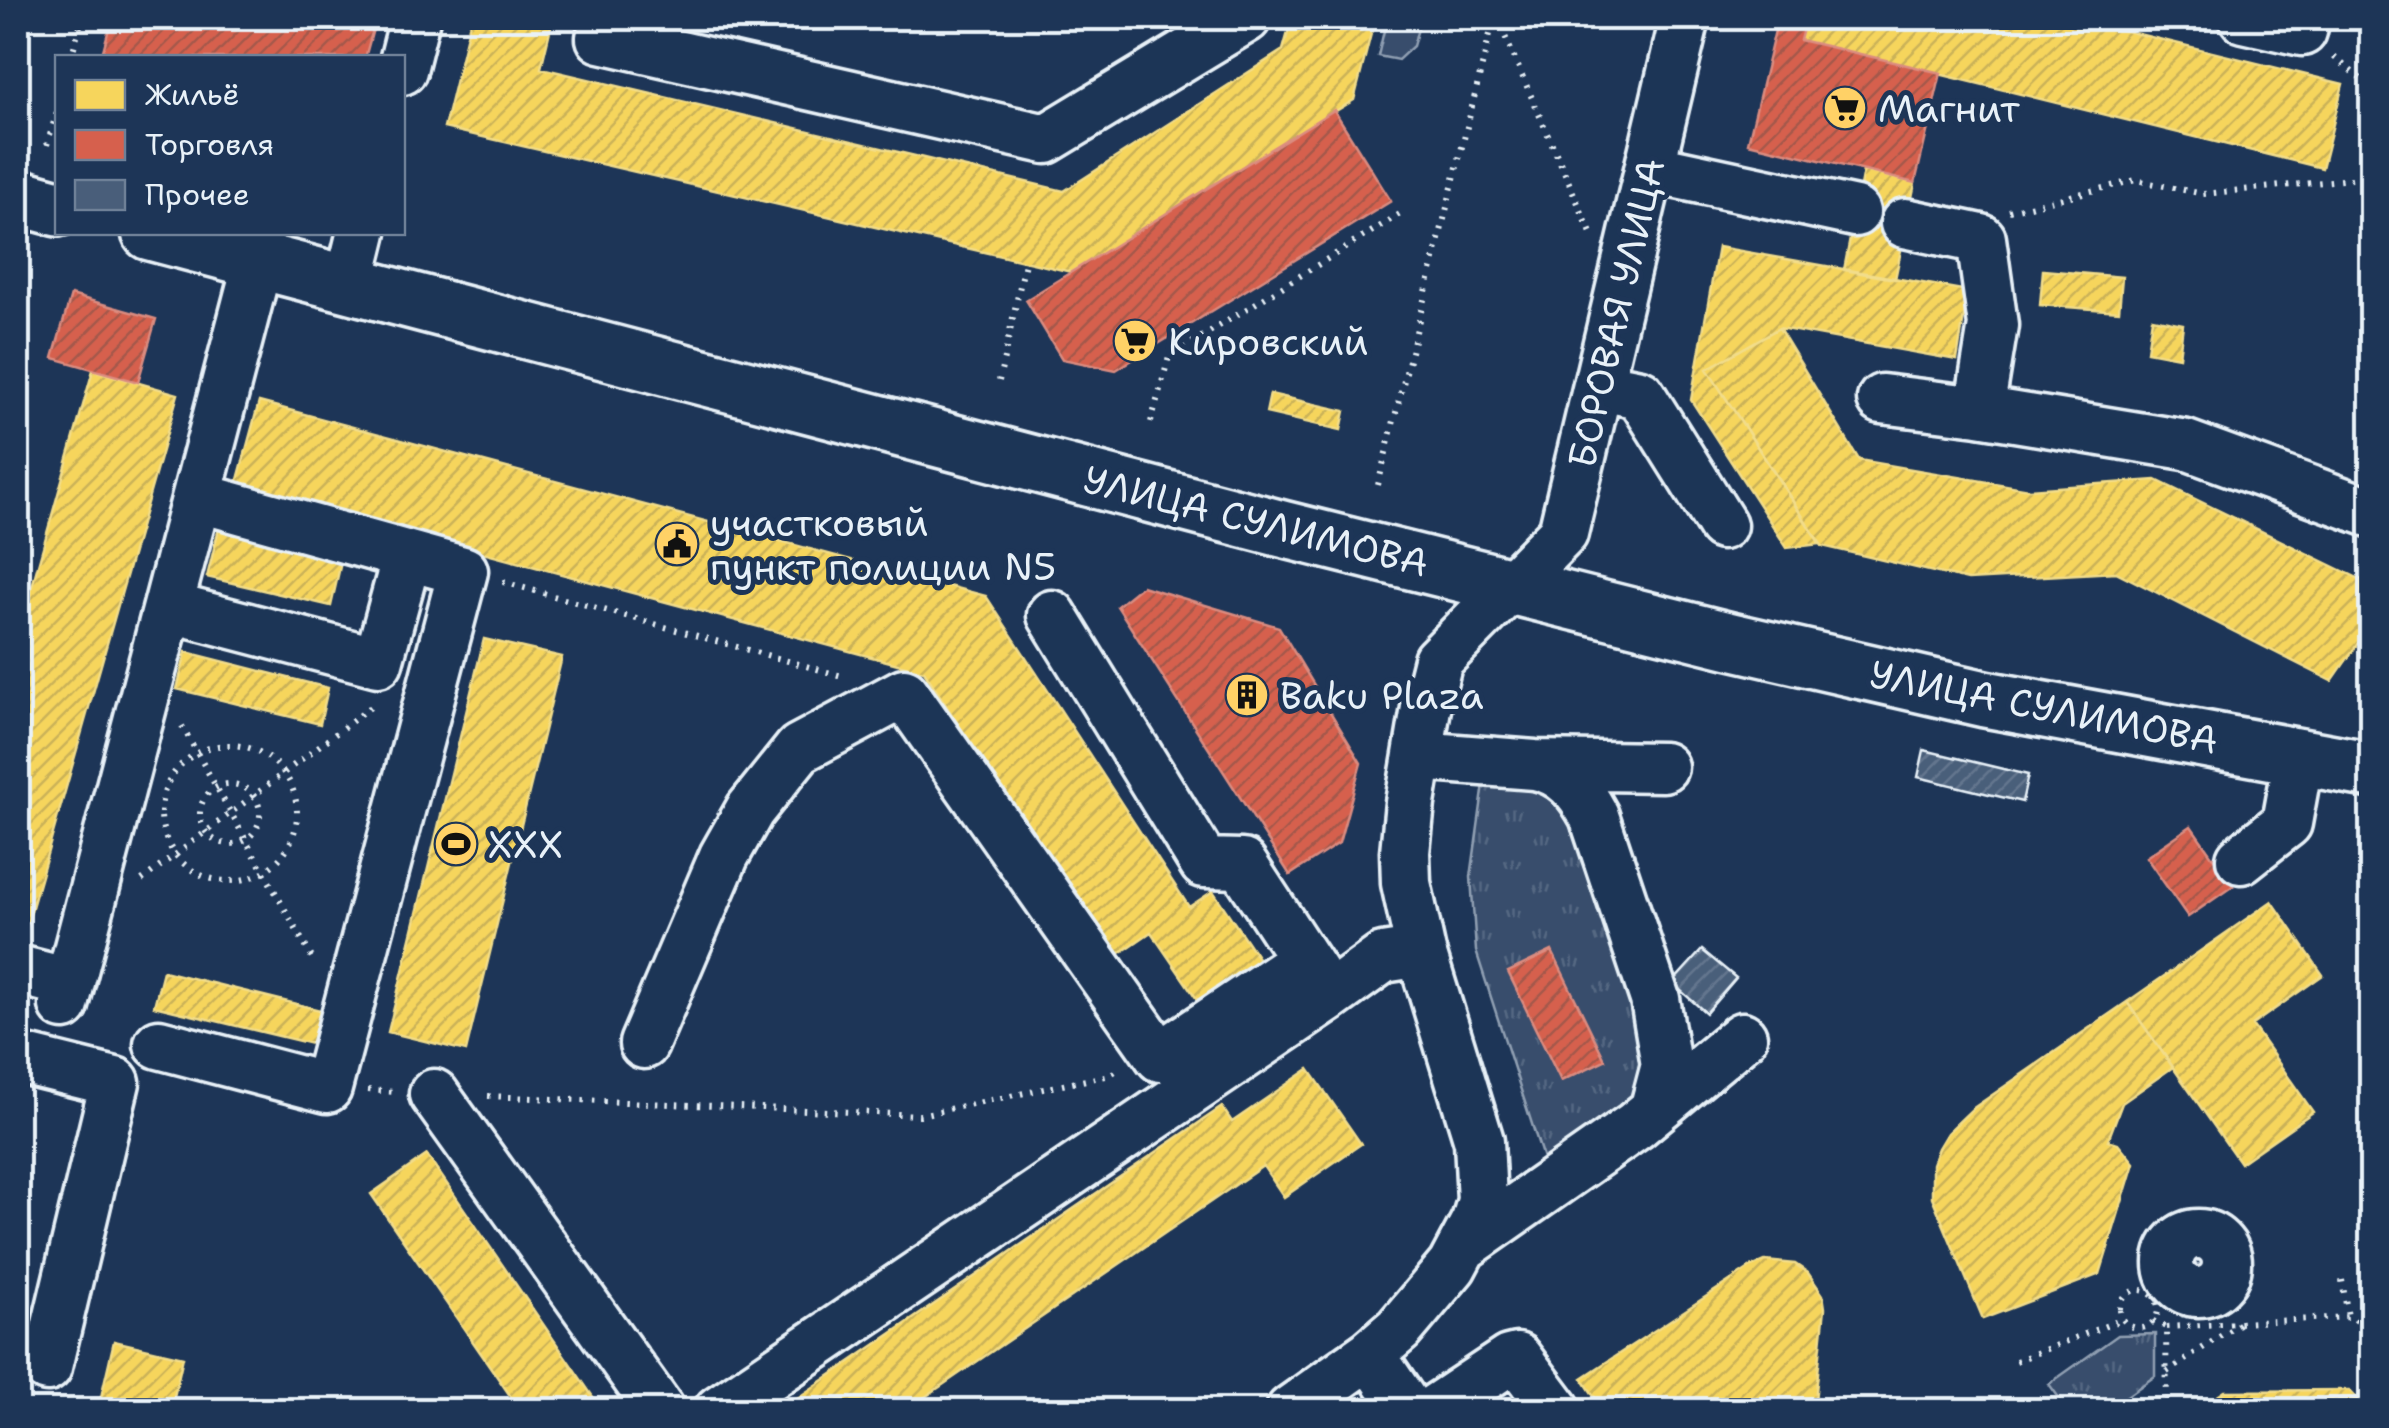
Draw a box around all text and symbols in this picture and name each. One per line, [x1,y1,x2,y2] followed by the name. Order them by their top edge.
[55,55,405,235] legend
[145,74,239,115] text: Жильё
[1878,83,2020,134] place label: Магнит
[1822,85,1868,131] supermarket icon: Магнит
[145,124,274,165] text: Торговля
[1556,153,1676,473] street label: БОРОВАЯ УЛИЦА
[145,174,250,215] text: Прочее
[1168,316,1368,367] place label: Кировский
[1112,318,1158,364] supermarket icon: Кировский
[1078,453,1434,589] street label: УЛИЦА СУЛИМОВА
[710,497,1056,592] place label: участковый пункт полиции N5
[654,521,700,567] public building icon: участковый пункт полиции N5
[1865,648,2223,766] street label: УЛИЦА СУЛИМОВА
[1280,670,1484,721] place label: Baku Plaza
[1224,672,1270,718] building icon: Baku Plaza
[488,819,563,870] place label: XXX
[433,821,479,867] sports icon: XXX

